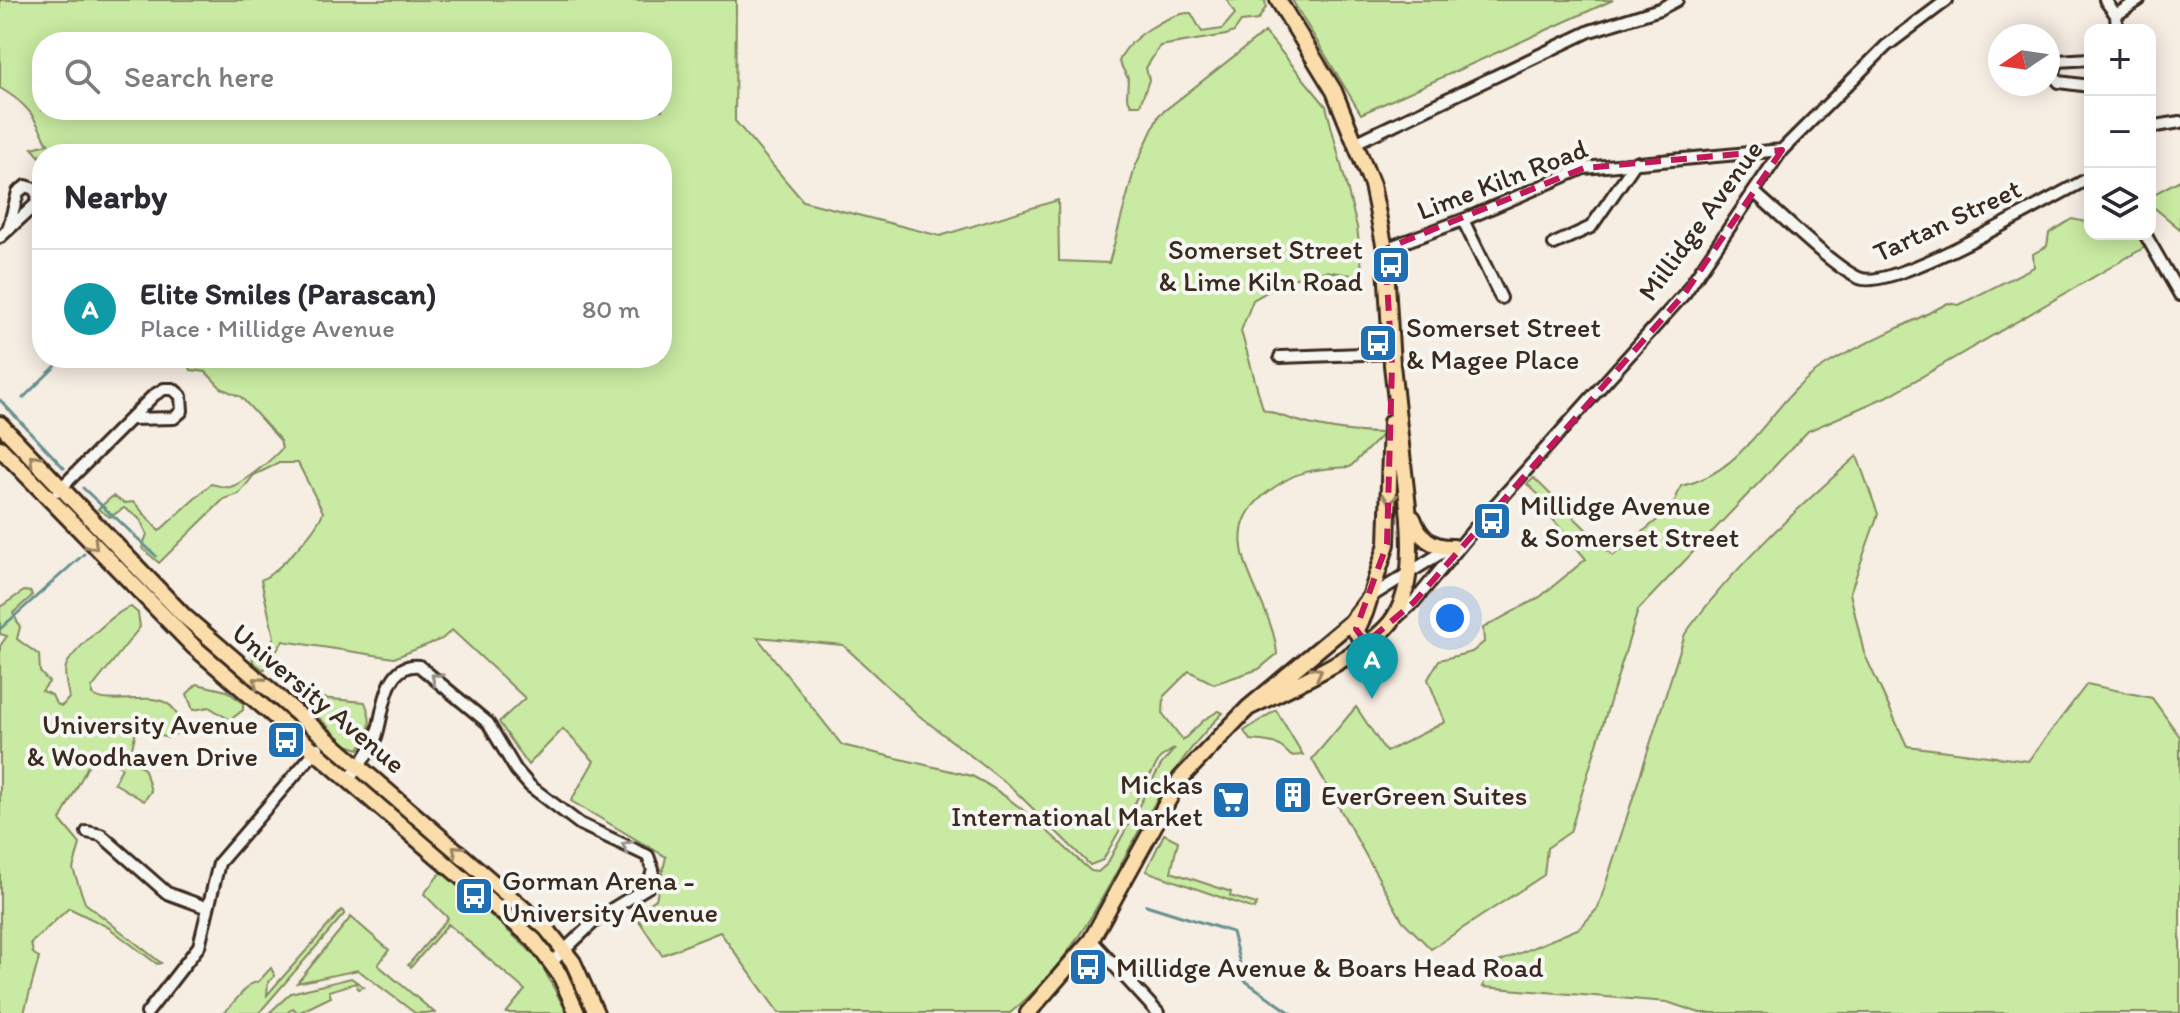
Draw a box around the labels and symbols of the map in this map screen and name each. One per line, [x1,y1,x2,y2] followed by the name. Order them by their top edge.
[1988,24,2060,96] north arrow
[1412,131,1593,227] street label: Lime Kiln Road
[1630,133,1770,307] street label: Millidge Avenue
[1868,171,2026,269] street label: Tartan Street
[1159,232,1364,298] place label: Somerset Street & Lime Kiln Road
[1370,244,1412,286] bus stop icon: Somerset Street & Lime Kiln Road
[1406,310,1601,376] place label: Somerset Street & Magee Place
[1357,322,1399,364] bus stop icon: Somerset Street & Magee Place
[29,454,43,468] one-way arrow
[1520,488,1739,554] place label: Millidge Avenue & Somerset Street
[1382,493,1399,506] one-way arrow
[1471,500,1513,542] bus stop icon: Millidge Avenue & Somerset Street
[84,535,98,550] one-way arrow
[1430,598,1470,638] your location
[225,616,413,780] street label: University Avenue
[1346,633,1398,699] pin: A
[1308,666,1323,682] one-way arrow
[430,673,445,688] one-way arrow
[253,677,268,692] one-way arrow
[27,707,258,773] place label: University Avenue & Woodhaven Drive
[265,719,307,761] bus stop icon: University Avenue & Woodhaven Drive
[951,767,1203,833] place label: Mickas International Market
[1272,774,1314,816] building icon: EverGreen Suites
[1321,778,1527,812] place label: EverGreen Suites
[1210,779,1252,821] supermarket icon: Mickas International Market
[621,840,635,856] one-way arrow
[452,845,466,859] one-way arrow
[502,863,718,929] place label: Gorman Arena - University Avenue
[453,875,495,917] bus stop icon: Gorman Arena - University Avenue
[1067,946,1109,988] bus stop icon: Millidge Avenue & Boars Head Road
[1116,950,1544,984] place label: Millidge Avenue & Boars Head Road

